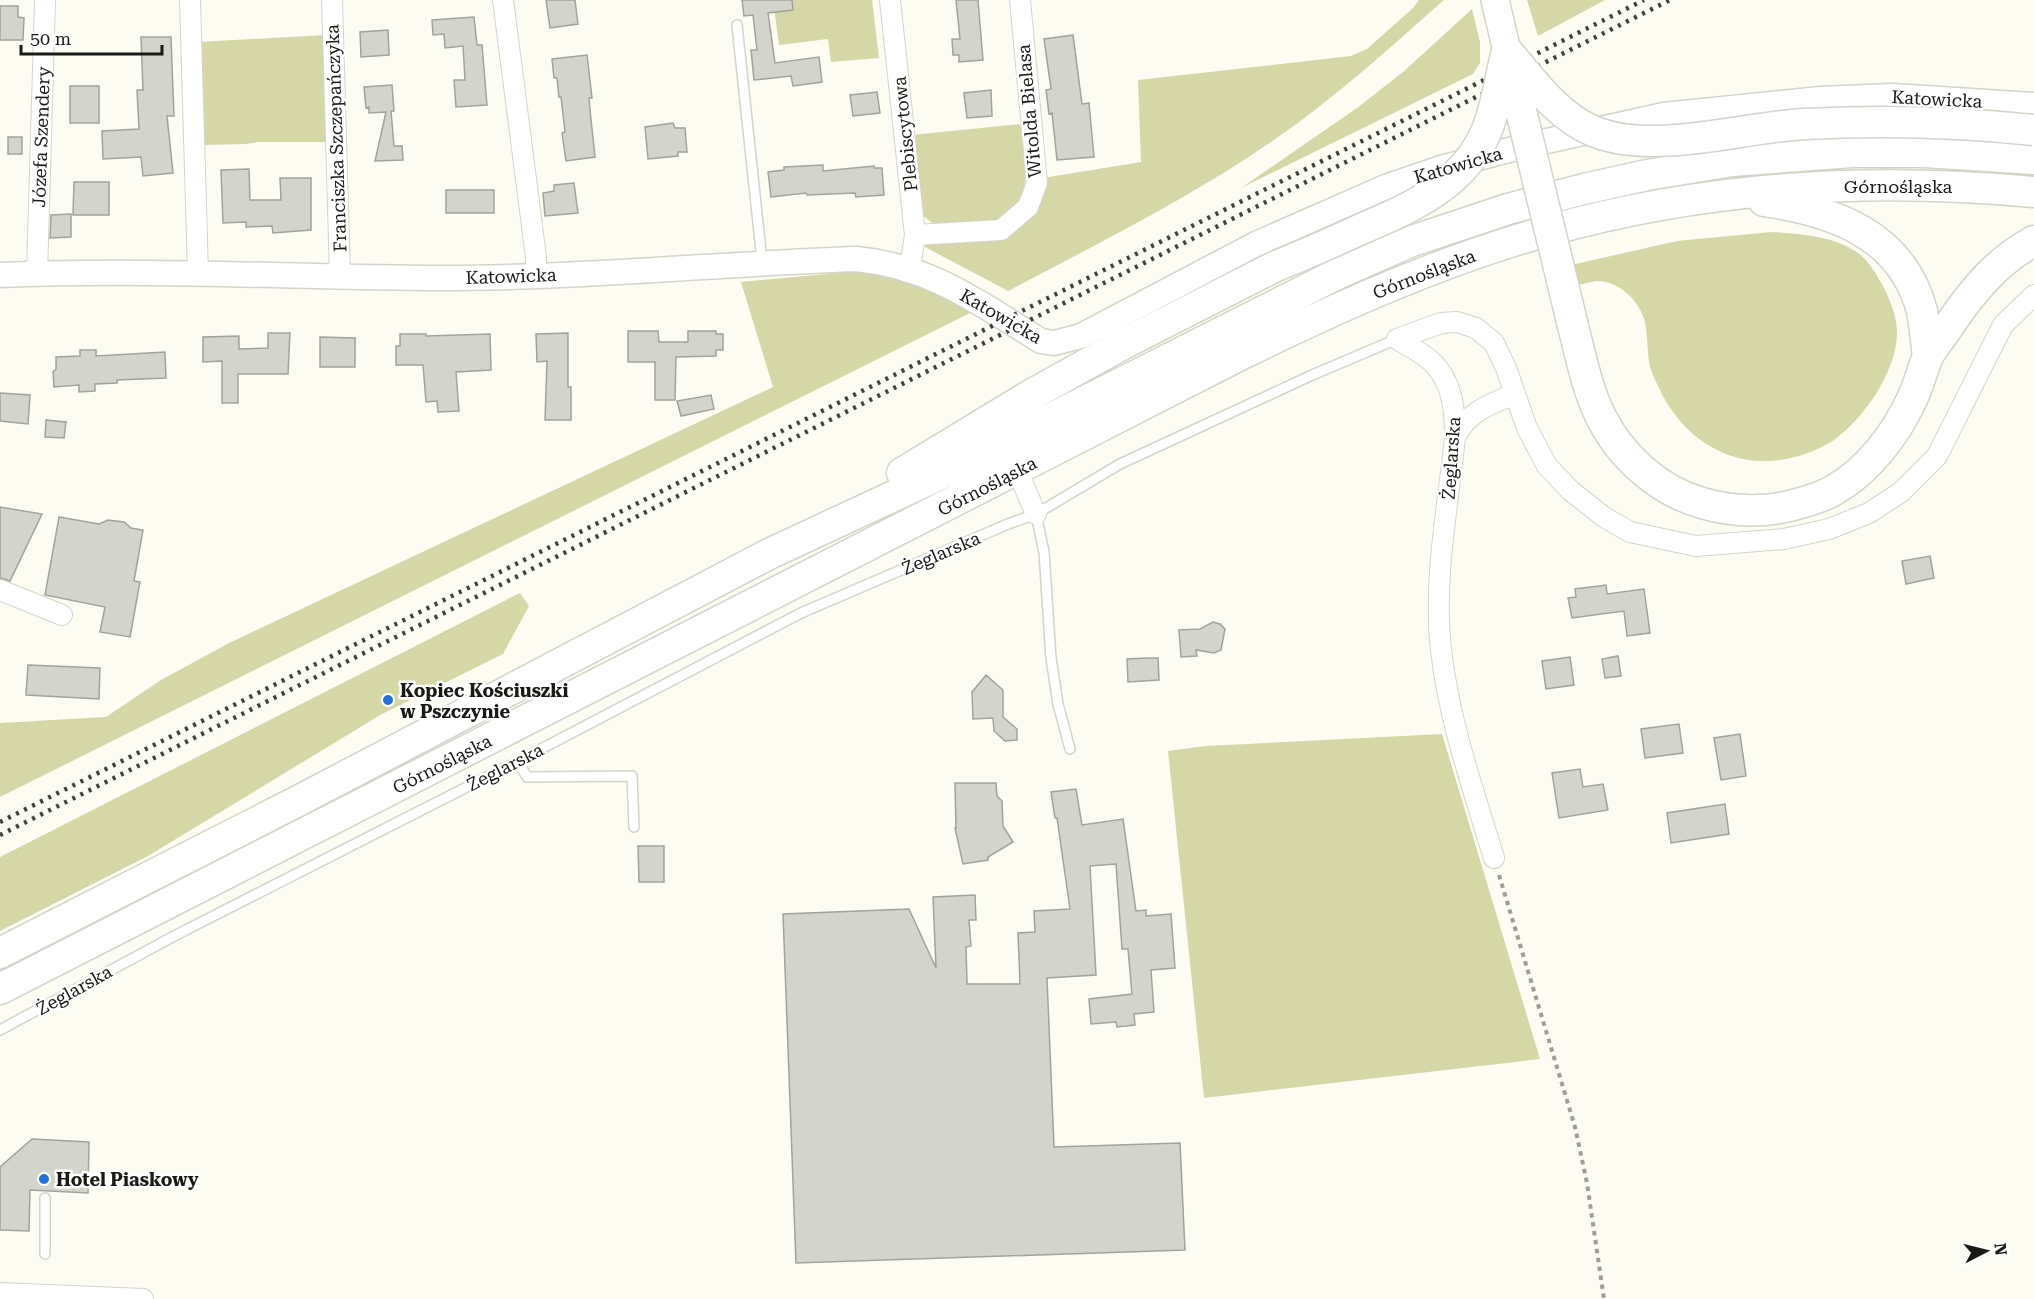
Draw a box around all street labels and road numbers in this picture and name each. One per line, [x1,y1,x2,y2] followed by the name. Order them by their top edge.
[322,23,350,252] street label: Franciszka Szczepańczyka
[1013,43,1045,179] street label: Witolda Bielasa
[28,66,54,208] street label: Józefa Szendery
[888,75,921,193] street label: Plebiscytowa
[1891,86,1983,112] street label: Katowicka
[1411,142,1505,188] street label: Katowicka
[1844,176,1952,197] street label: Górnośląska
[1370,245,1479,303] street label: Górnośląska
[465,264,557,288] street label: Katowicka
[956,284,1046,348] street label: Katowicka
[1438,416,1464,500] street label: Żeglarska
[934,452,1040,520] street label: Górnośląska
[899,527,984,579] street label: Żeglarska
[389,730,495,798] street label: Górnośląska
[463,739,547,795] street label: Żeglarska
[33,961,116,1019] street label: Żeglarska

